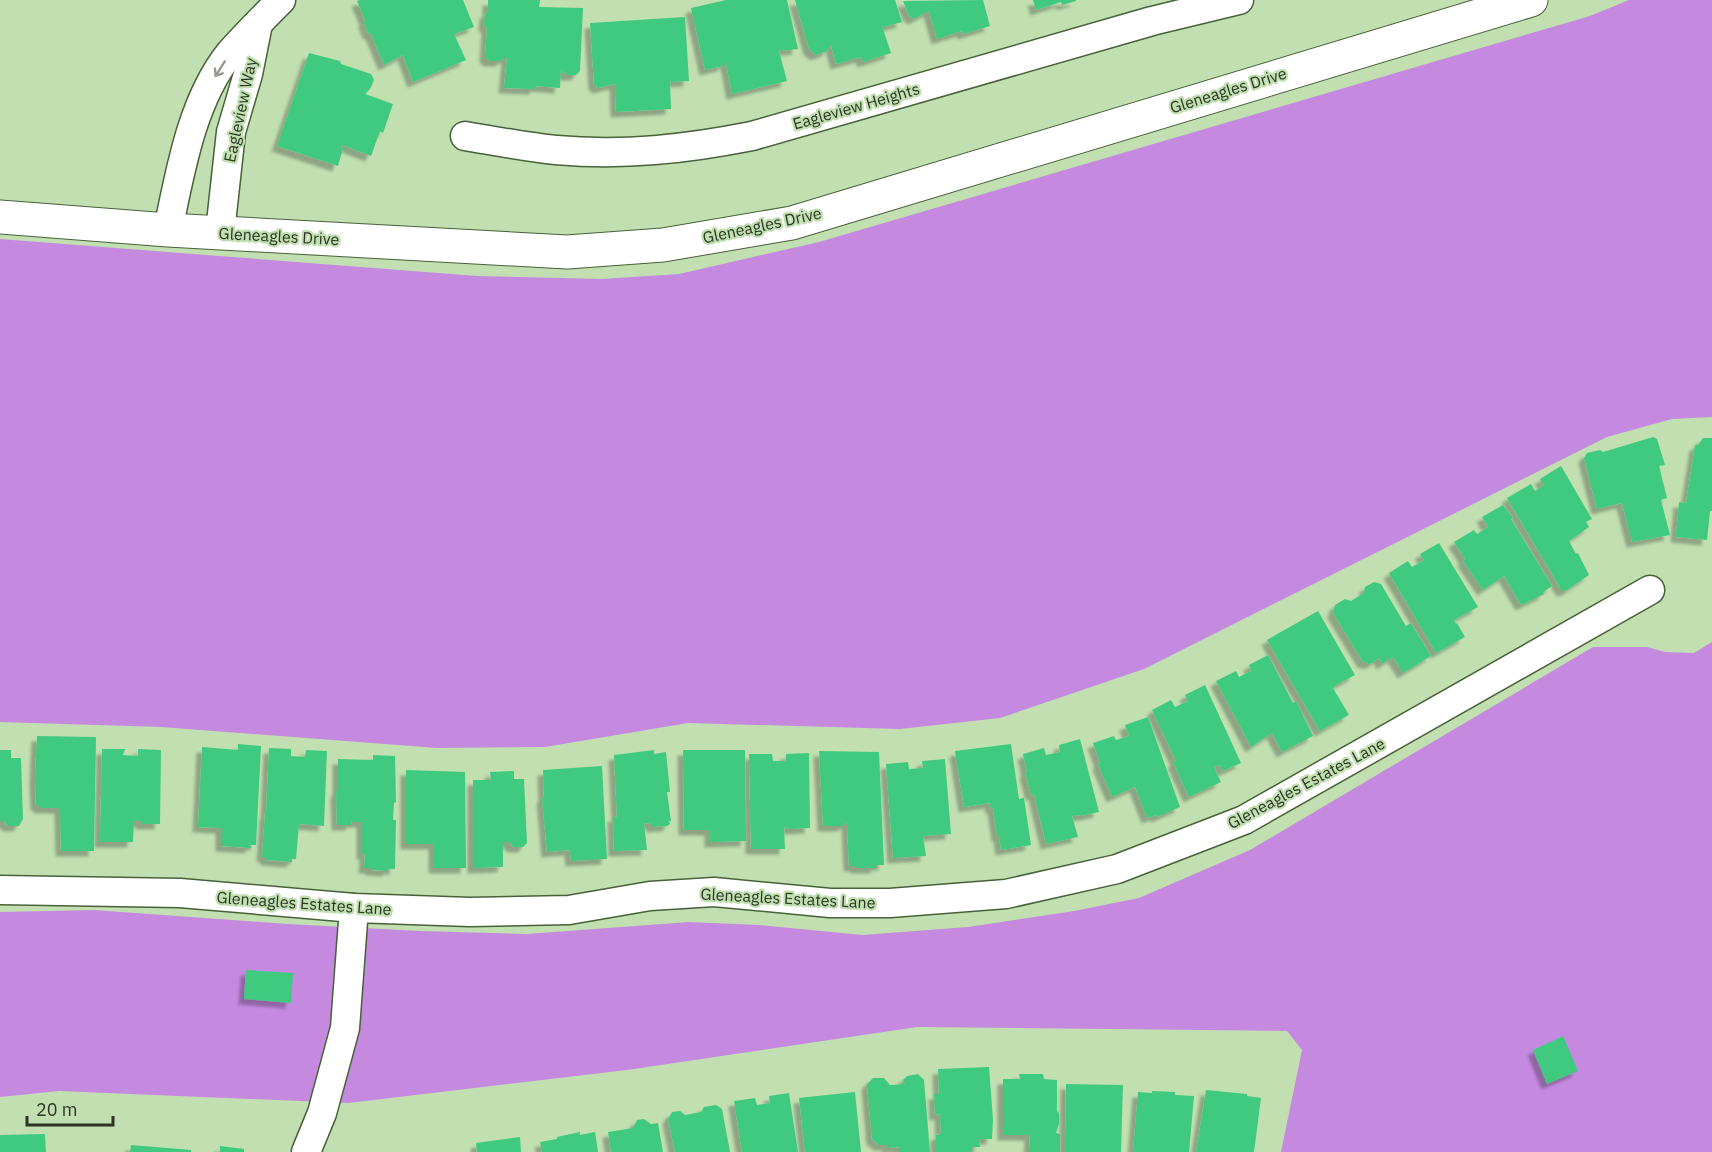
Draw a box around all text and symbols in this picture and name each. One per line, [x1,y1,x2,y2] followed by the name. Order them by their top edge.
[219,56,261,164] street label: Eagleview Way
[214,60,226,77] one-way arrow
[1167,63,1289,117] street label: Gleneagles Drive
[790,78,922,134] street label: Eagleview Heights
[701,203,823,247] street label: Gleneagles Drive
[218,223,340,249] street label: Gleneagles Drive
[1224,733,1388,833] street label: Gleneagles Estates Lane
[700,883,876,913] street label: Gleneagles Estates Lane
[216,887,392,919] street label: Gleneagles Estates Lane
[27,1089,112,1127] scale bar
[36,1098,78,1121] text: 20 m

